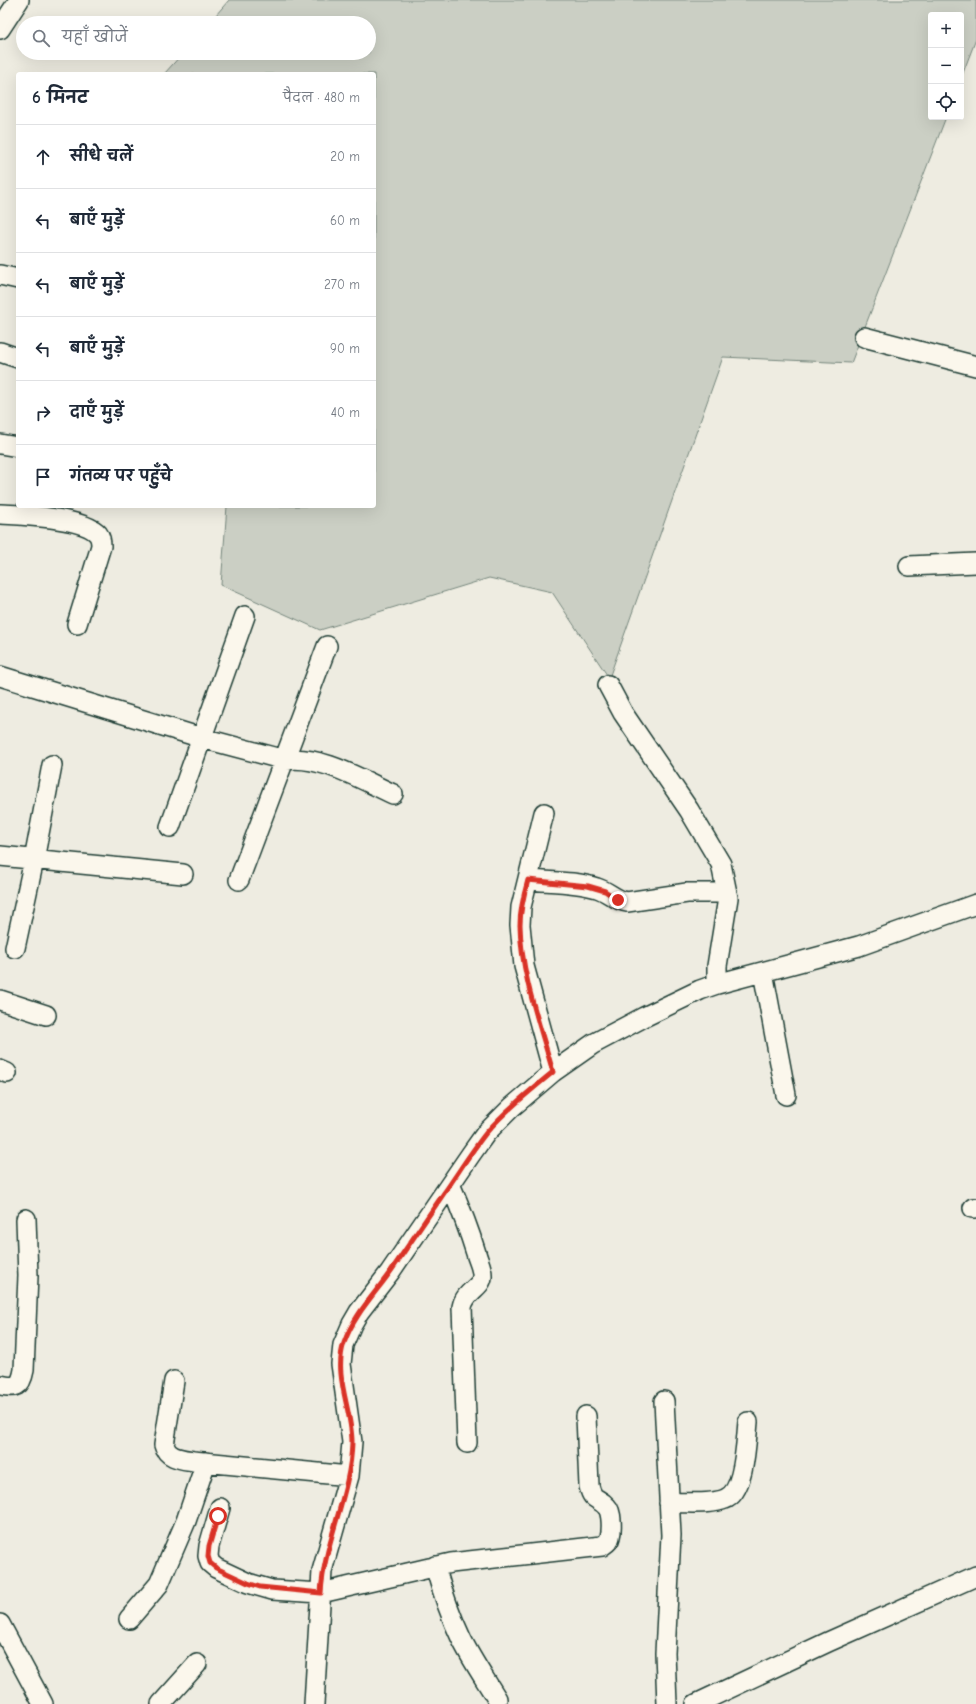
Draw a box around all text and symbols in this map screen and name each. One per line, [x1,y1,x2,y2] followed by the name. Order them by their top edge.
[928,12,964,120] map controls
[928,12,964,48] button: +
[16,16,376,60] search box
[30,27,52,49] icon: search
[62,28,128,46] text: यहाँ खोजें
[928,48,964,84] button: −
[928,84,964,120] button: locate
[32,88,88,107] text: 6 मिनट
[283,90,360,105] text: पैदल · 480 m
[32,146,54,168] icon: ahead
[70,147,133,165] text: सीधे चलें
[330,149,360,164] text: 20 m
[32,210,54,232] icon: left
[70,211,124,229] text: बाएँ मुड़ें
[330,213,360,228] text: 60 m
[32,274,54,296] icon: left
[70,275,124,293] text: बाएँ मुड़ें
[324,277,360,292] text: 270 m
[32,338,54,360] icon: left
[70,339,124,357] text: बाएँ मुड़ें
[330,341,360,356] text: 90 m
[32,402,54,424] icon: right
[70,403,124,421] text: दाएँ मुड़ें
[331,405,360,420] text: 40 m
[32,466,54,488] icon: arrive
[70,467,172,485] text: गंतव्य पर पहुँचे
[609,891,627,909] route end
[209,1507,227,1525] route start

